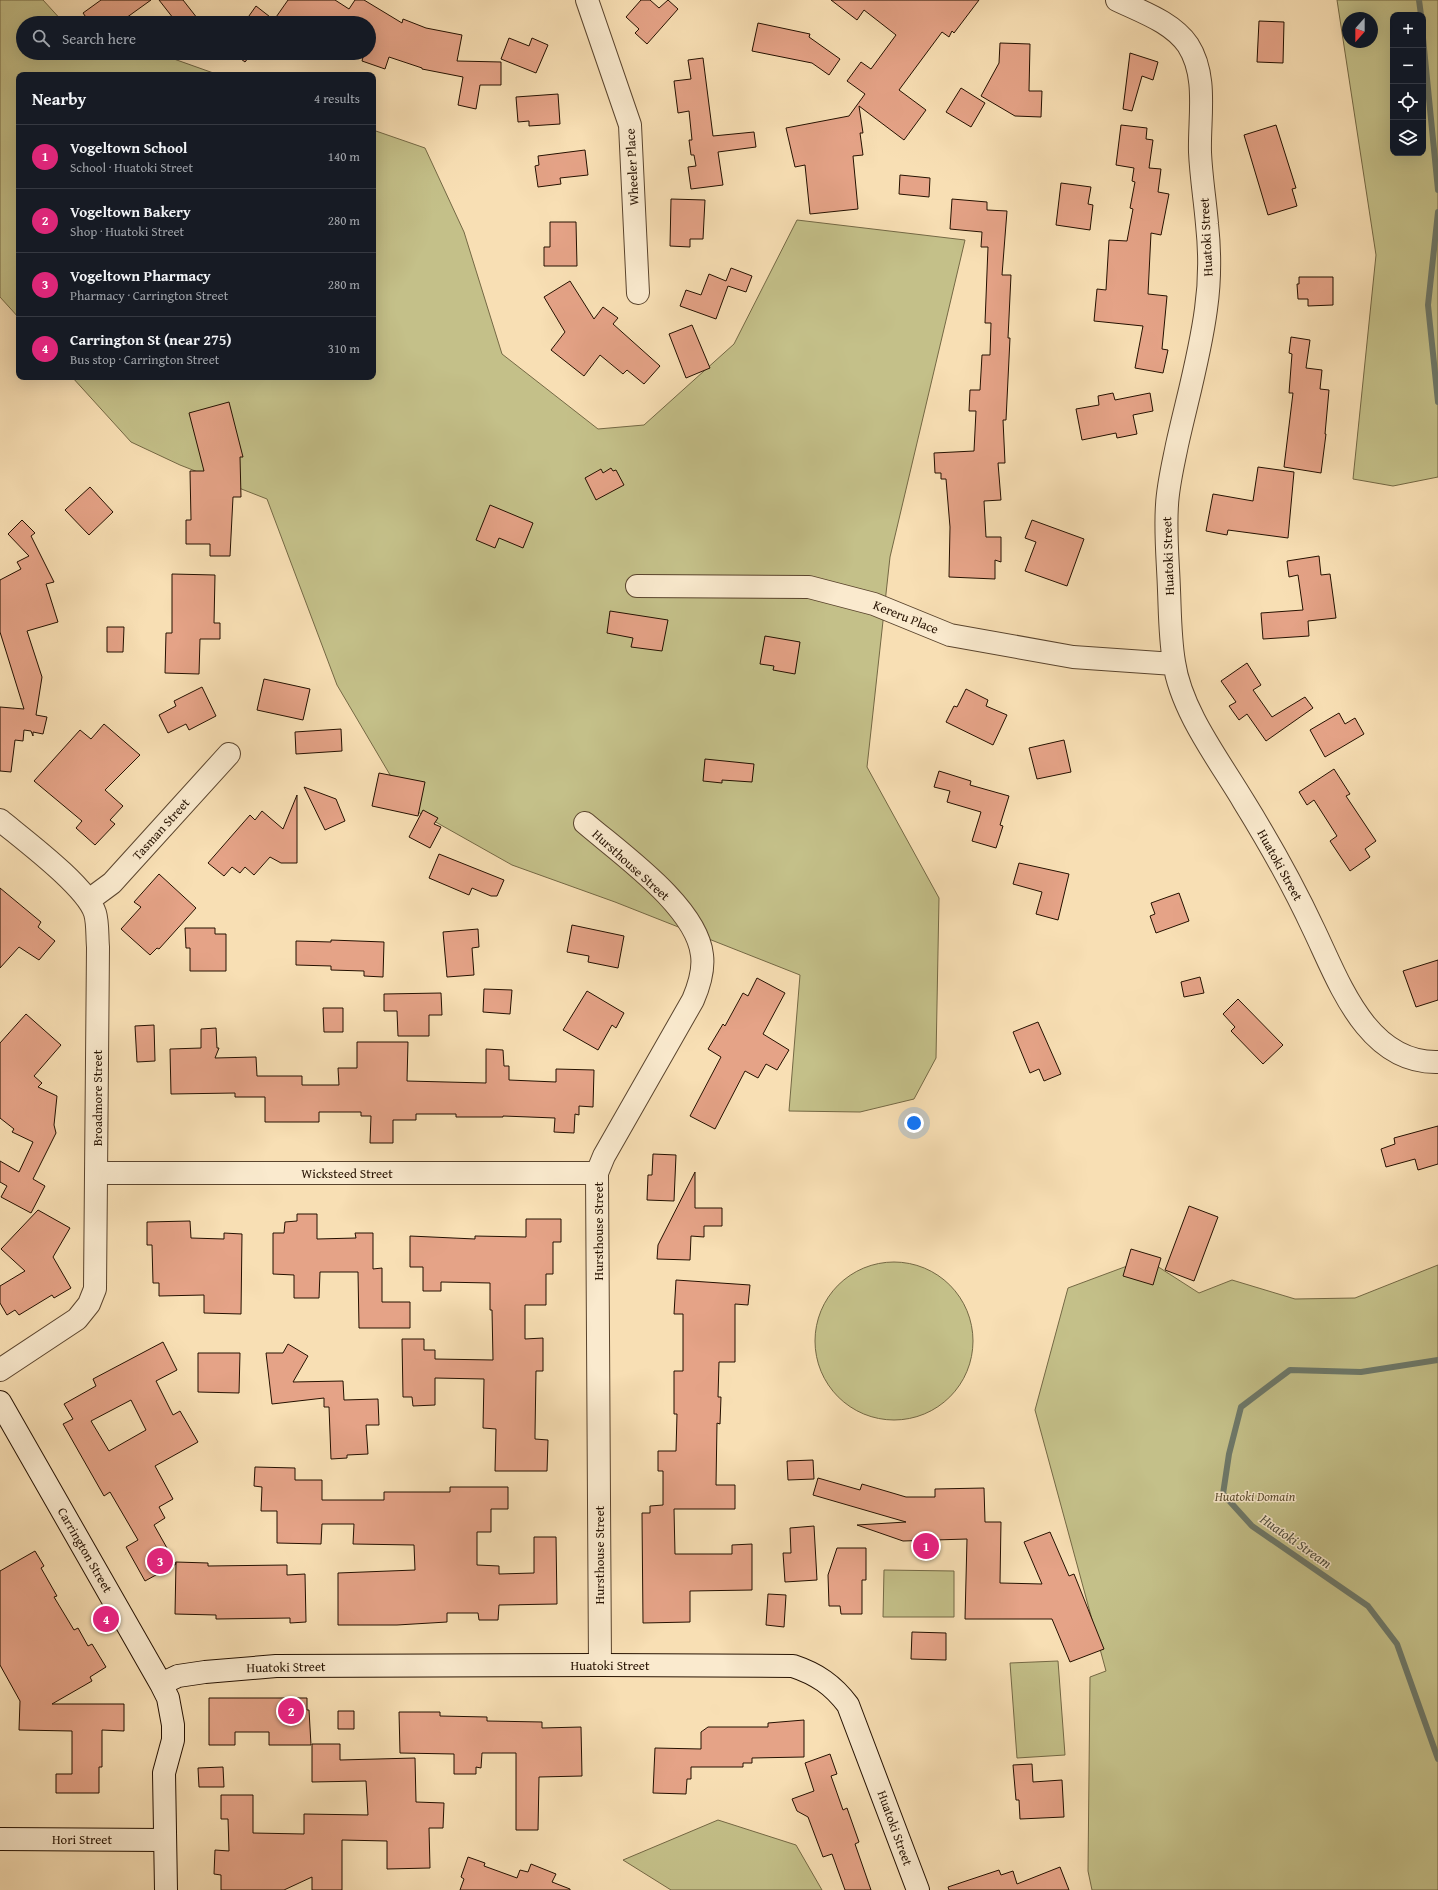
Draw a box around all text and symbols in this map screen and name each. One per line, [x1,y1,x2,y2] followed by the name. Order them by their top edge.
[1342,12,1378,48] north arrow
[1390,12,1426,156] map controls
[1390,12,1426,48] button: +
[16,16,376,60] search box
[30,27,52,49] icon: search
[62,28,136,49] text: Search here
[1390,48,1426,84] button: −
[1390,84,1426,120] button: locate
[32,86,86,111] text: Nearby
[314,89,360,108] text: 4 results
[1390,120,1426,156] button: layers
[620,128,644,206] street label: Wheeler Place
[70,137,188,158] text: Vogeltown School
[42,147,48,166] text: 1
[328,147,360,166] text: 140 m
[70,158,193,177] text: School · Huatoki Street
[1194,197,1218,277] street label: Huatoki Street
[70,201,191,222] text: Vogeltown Bakery
[42,211,48,230] text: 2
[328,211,360,230] text: 280 m
[70,222,184,241] text: Shop · Huatoki Street
[70,265,211,286] text: Vogeltown Pharmacy
[42,275,48,294] text: 3
[328,275,360,294] text: 280 m
[70,286,228,305] text: Pharmacy · Carrington Street
[70,329,232,350] text: Carrington St (near 275)
[42,339,48,358] text: 4
[328,339,360,358] text: 310 m
[70,350,219,369] text: Bus stop · Carrington Street
[1157,516,1179,596] street label: Huatoki Street
[870,595,942,639] street label: Kereru Place
[128,793,194,864] street label: Tasman Street
[588,825,674,905] street label: Hursthouse Street
[1253,826,1308,905] street label: Huatoki Street
[88,1049,107,1146] street label: Broadmore Street
[904,1113,924,1133] your location
[301,1164,393,1183] street label: Wicksteed Street
[589,1181,608,1280] street label: Hursthouse Street
[1214,1487,1296,1506] park label: Huatoki Domain
[53,1504,117,1597] street label: Carrington Street
[590,1505,609,1604] street label: Hursthouse Street
[1255,1508,1336,1573] water label: Huatoki Stream
[913,1531,939,1561] pin: 1
[147,1546,173,1576] pin: 3
[93,1604,119,1634] pin: 4
[570,1656,650,1675] street label: Huatoki Street
[246,1657,326,1677] street label: Huatoki Street
[278,1696,304,1726] pin: 2
[873,1788,918,1869] street label: Huatoki Street
[52,1830,112,1849] street label: Hori Street

